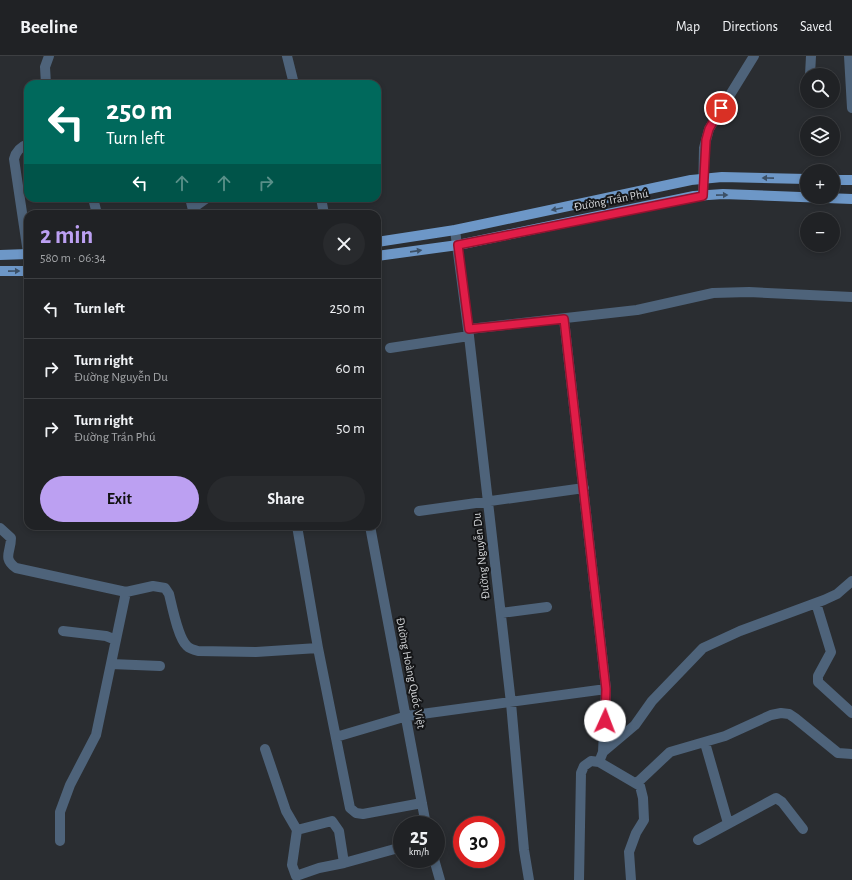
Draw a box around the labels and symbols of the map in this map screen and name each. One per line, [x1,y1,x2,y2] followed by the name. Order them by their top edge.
[704,91,738,125] pin
[761,175,774,181] one-way arrow
[573,187,649,213] street label: Đường Trần Phú
[716,192,729,198] one-way arrow
[551,207,563,213] one-way arrow
[410,248,422,254] one-way arrow
[8,268,21,274] one-way arrow
[470,512,492,600] street label: Đường Nguyễn Du
[393,616,428,730] street label: Đường Hoàng Quốc Việt
[584,700,626,742] position arrow
[453,816,505,868] speed limit sign: 30

